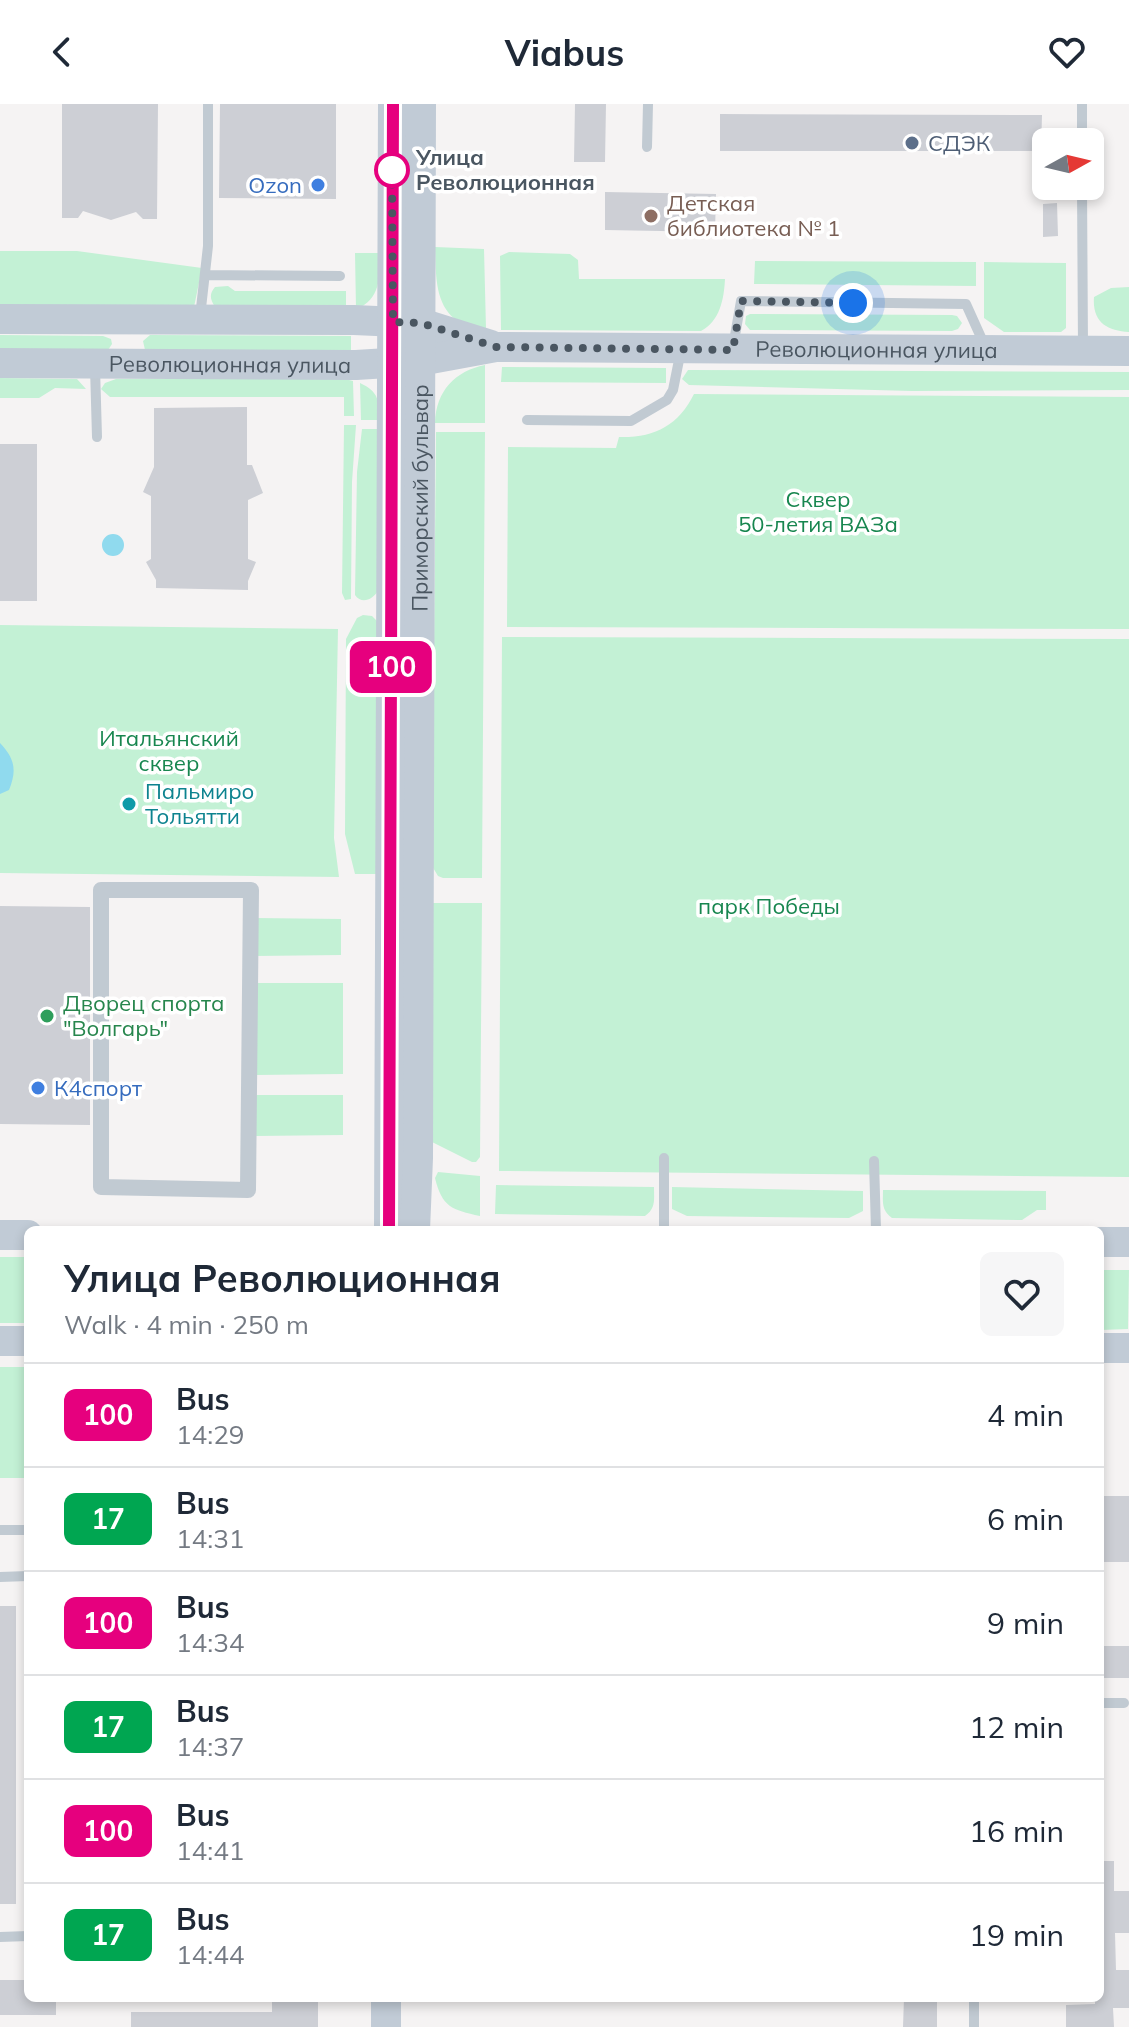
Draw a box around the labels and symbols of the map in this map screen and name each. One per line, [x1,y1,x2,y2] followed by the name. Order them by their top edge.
[1032,128,1104,200] north arrow
[928,129,991,157] place label: СДЭК
[903,134,921,152] marker: СДЭК
[415,143,595,196] place label: Улица Революционная
[375,153,409,187] marker: Улица Революционная
[248,171,302,199] place label: Ozon
[309,176,327,194] marker: Ozon
[667,189,840,242] place label: Детская библиотека № 1
[642,207,660,225] marker: Детская библиотека № 1
[833,283,873,323] your location
[755,335,998,364] street label: Революционная улица
[109,350,351,379] street label: Революционная улица
[406,384,434,612] street label: Приморский бульвар
[738,485,898,538] park label: Сквер 50-летия ВАЗа
[345,641,437,693] line badge: 100
[99,724,239,777] park label: Итальянский сквер
[145,777,254,830] place label: Пальмиро Тольятти
[120,795,138,813] marker: Пальмиро Тольятти
[698,892,840,920] park label: парк Победы
[63,989,224,1042] place label: Дворец спорта "Волгарь"
[38,1007,56,1025] marker: Дворец спорта "Волгарь"
[54,1074,142,1102] place label: К4спорт
[29,1079,47,1097] marker: К4спорт

